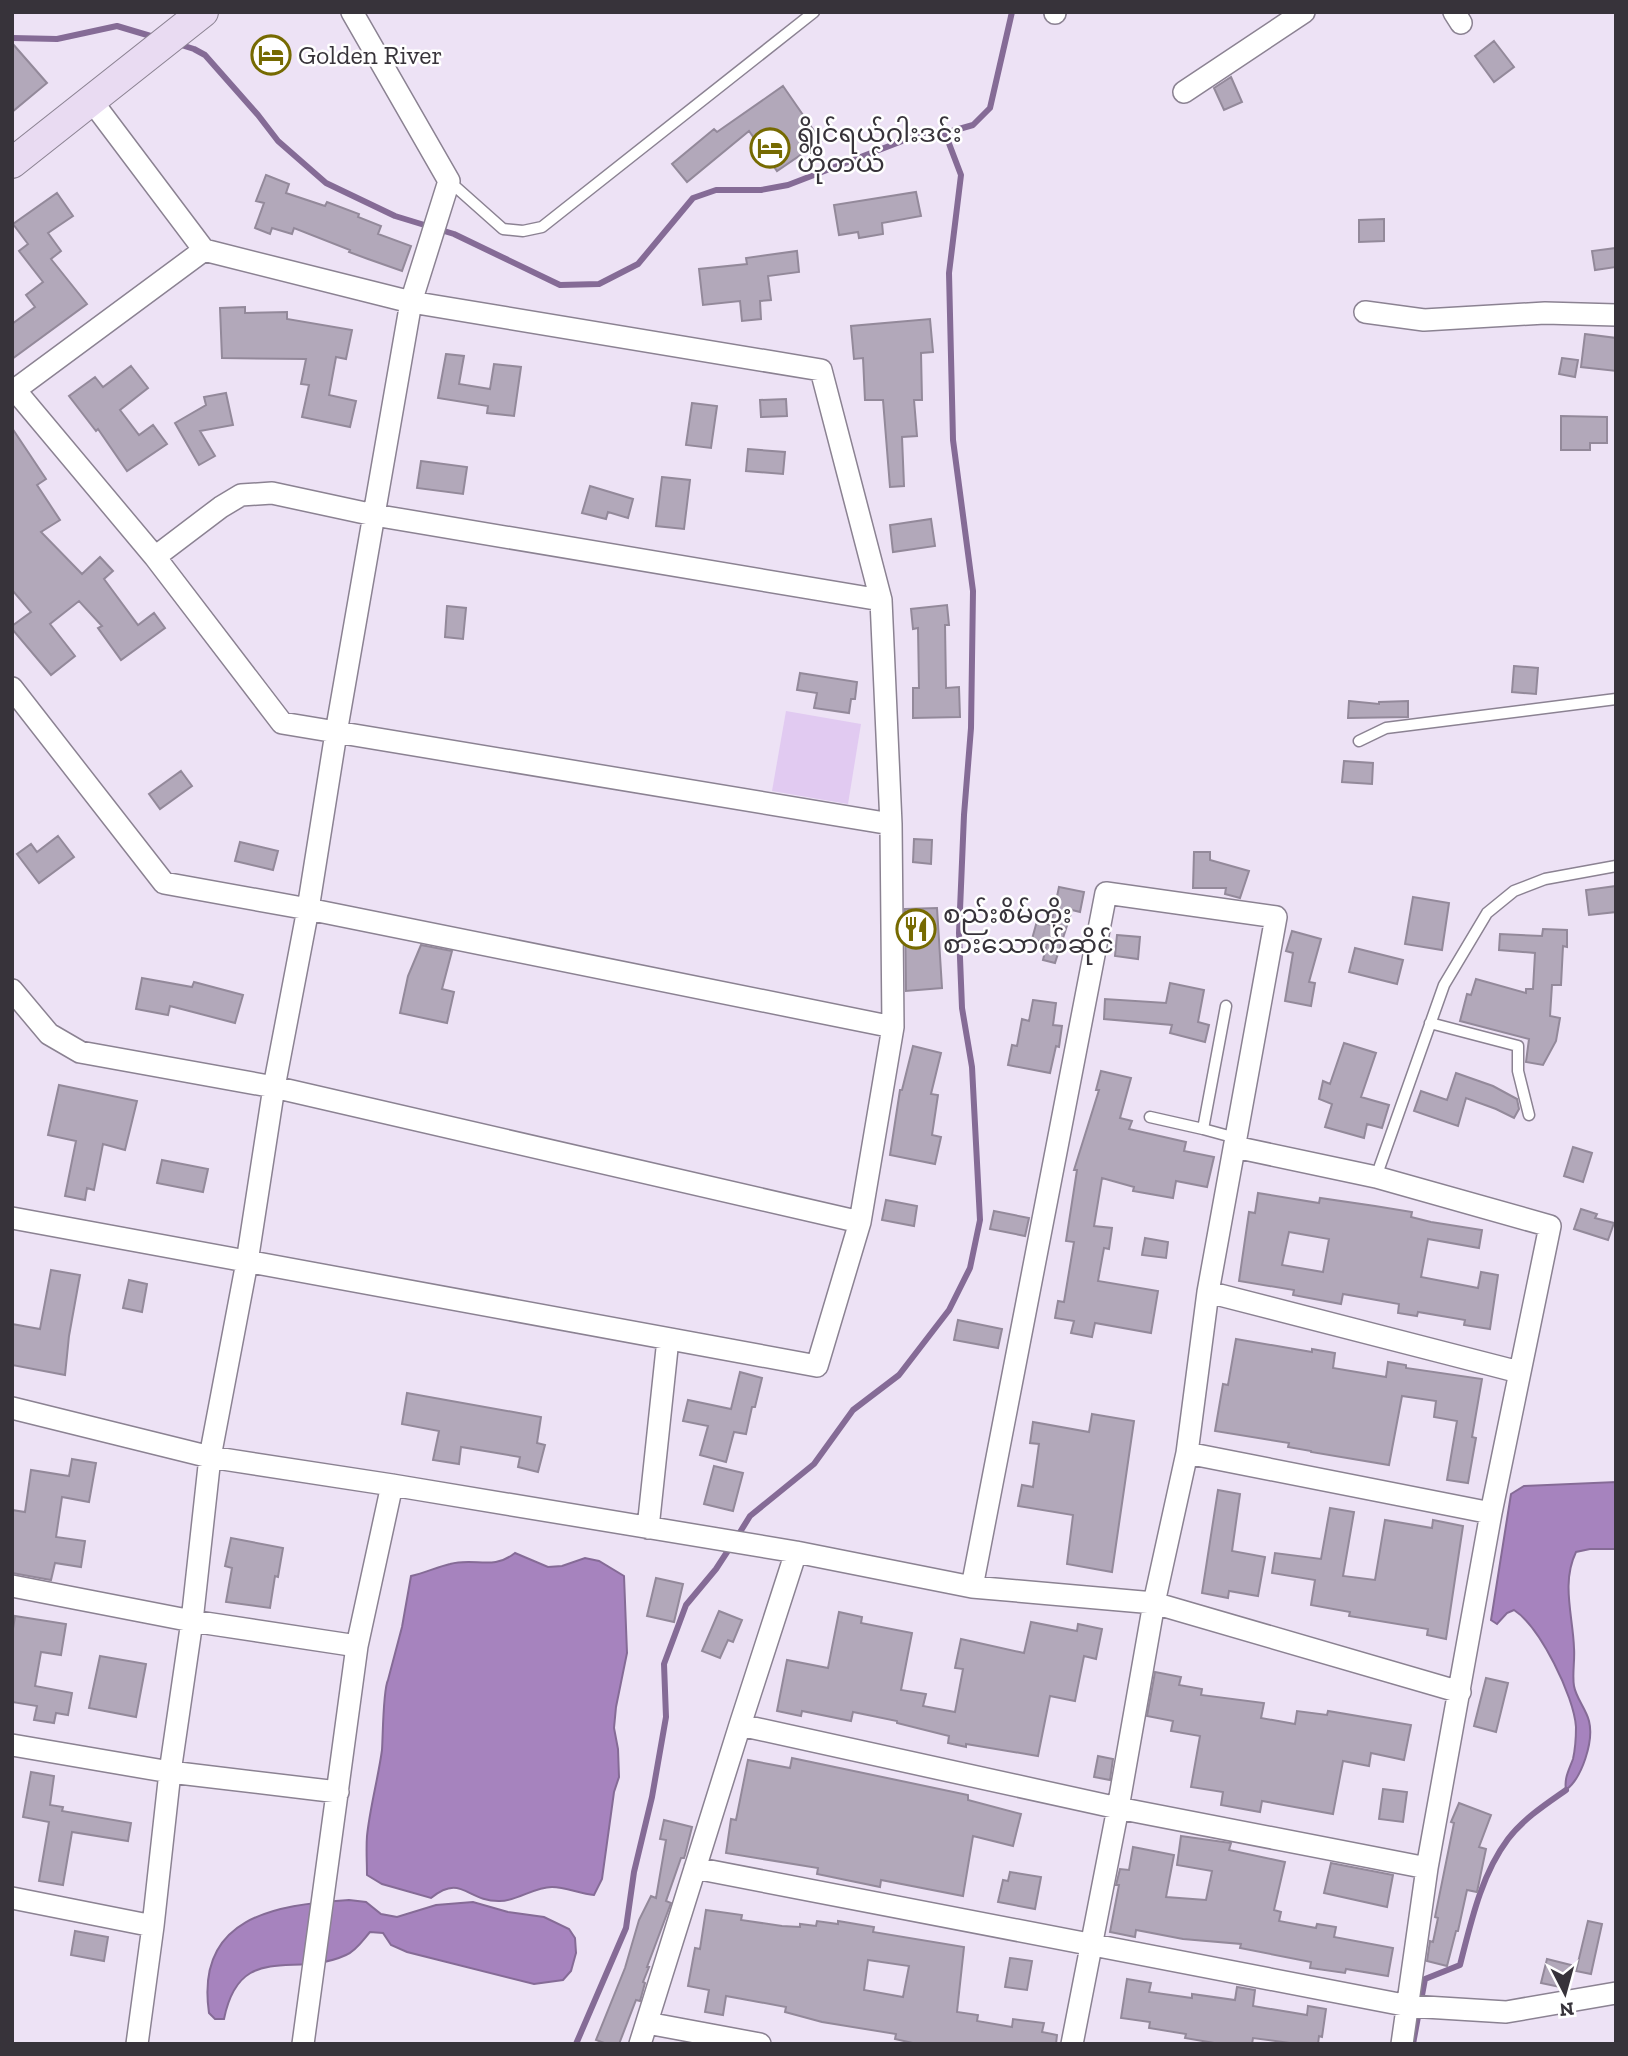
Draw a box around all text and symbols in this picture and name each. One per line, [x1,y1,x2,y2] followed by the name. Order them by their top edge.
[250,34,292,76] hotel icon: Golden River
[298,39,442,71] place label: Golden River
[797,116,962,184] place label: ရွိုင်ရယ်ဂါးဒင်း ဟိုတယ်
[749,127,791,169] hotel icon: ရွိုင်ရယ်ဂါးဒင်း ဟိုတယ်
[943,897,1114,965] place label: စည်းစိမ်တိုး စားသောက်ဆိုင်
[895,908,937,950] restaurant icon: စည်းစိမ်တိုး စားသောက်ဆိုင်
[1530,1958,1600,2028] north arrow
[1558,1997,1575,2022] text: N

